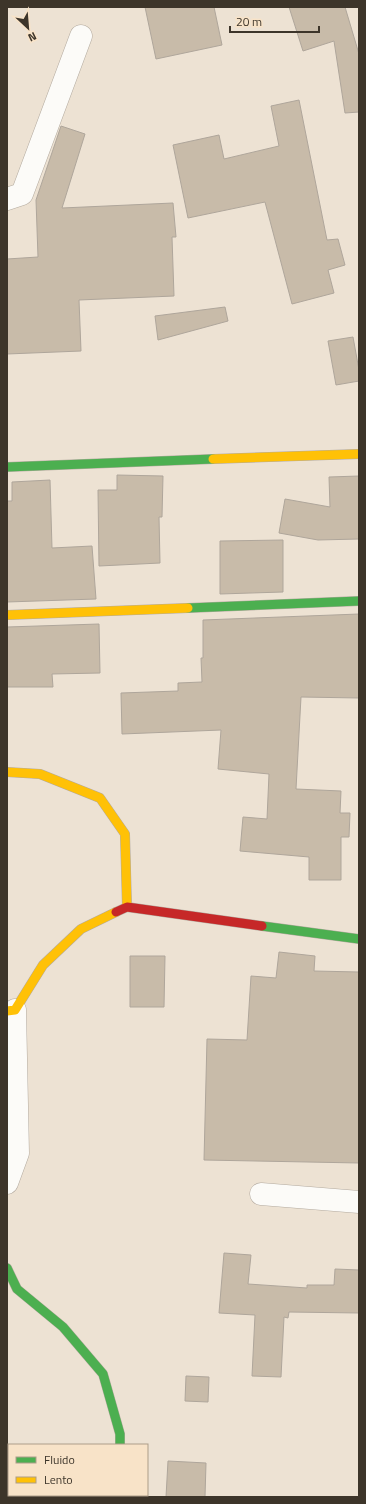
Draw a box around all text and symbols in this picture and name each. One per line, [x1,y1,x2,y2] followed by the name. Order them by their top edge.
[8,8,48,48] north arrow
[230,8,319,34] scale bar
[236,12,262,31] text: 20 m
[25,28,39,46] text: N
[8,1444,148,1496] legend
[44,1450,75,1469] text: Fluido
[44,1470,73,1489] text: Lento

